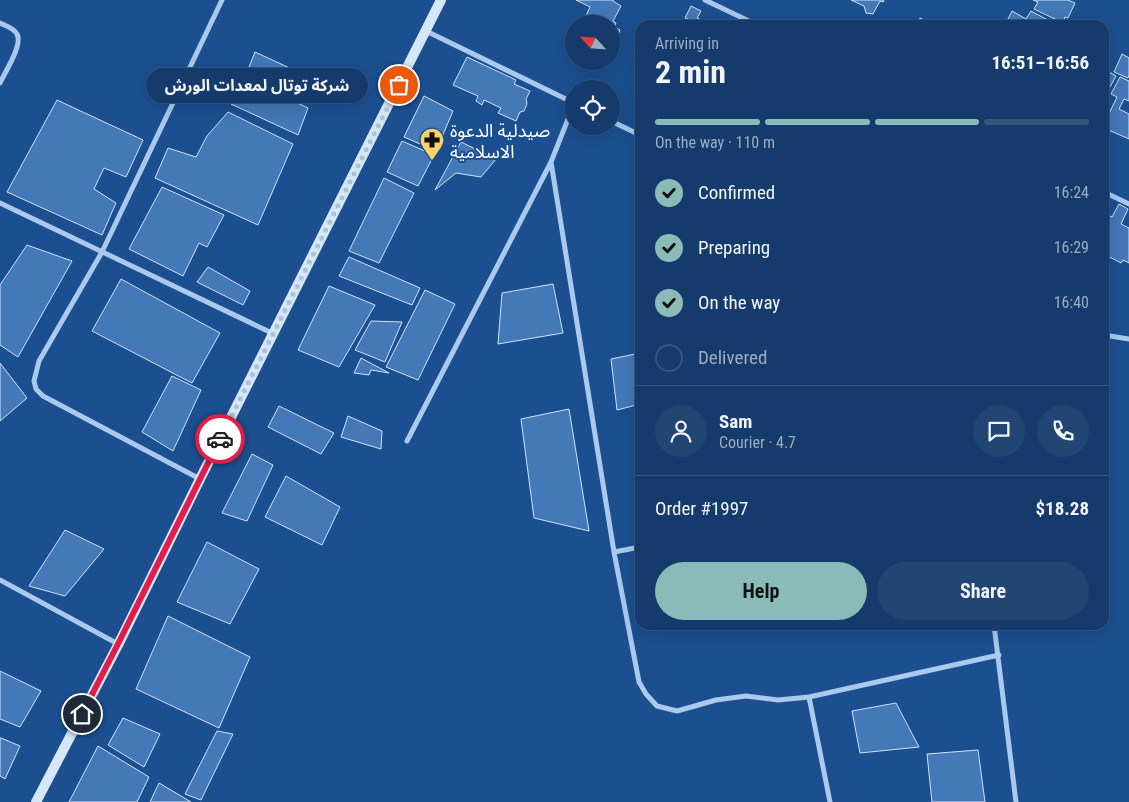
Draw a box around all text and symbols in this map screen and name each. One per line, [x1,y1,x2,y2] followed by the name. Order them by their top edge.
[565,15,620,70] north arrow
[565,15,620,135] map controls
[655,34,719,53] text: Arriving in
[991,51,1089,74] text: 16:51–16:56
[655,53,726,91] text: 2 min
[378,64,420,106] pin
[146,68,369,102] callout: شركة توتال لمعدات الورش
[385,71,413,99] icon: bag
[165,76,349,95] text: شركة توتال لمعدات الورش
[565,80,620,135] button: locate
[450,120,550,162] place label: صيدلية الدعوة الاسلامية
[419,127,445,161] pharmacy icon: صيدلية الدعوة الاسلامية
[655,133,775,152] text: On the way · 110 m
[655,179,683,207] icon: check
[698,181,775,204] text: Confirmed
[1054,183,1089,202] text: 16:24
[655,234,683,262] icon: check
[698,236,770,259] text: Preparing
[1054,238,1089,257] text: 16:29
[655,289,683,317] icon: check
[698,291,780,314] text: On the way
[1054,293,1089,312] text: 16:40
[698,346,767,369] text: Delivered
[655,405,707,457] button: person
[973,405,1025,457] button: chat
[1037,405,1089,457] button: phone
[719,410,752,433] text: Sam
[195,414,245,464] courier
[206,425,234,453] icon: car
[719,433,796,452] text: Courier · 4.7
[655,497,748,520] text: Order #1997
[1035,497,1089,520] text: $18.28
[655,562,867,620] button: Help
[877,562,1089,620] button: Share
[61,693,103,735] pin
[68,700,96,728] icon: home

